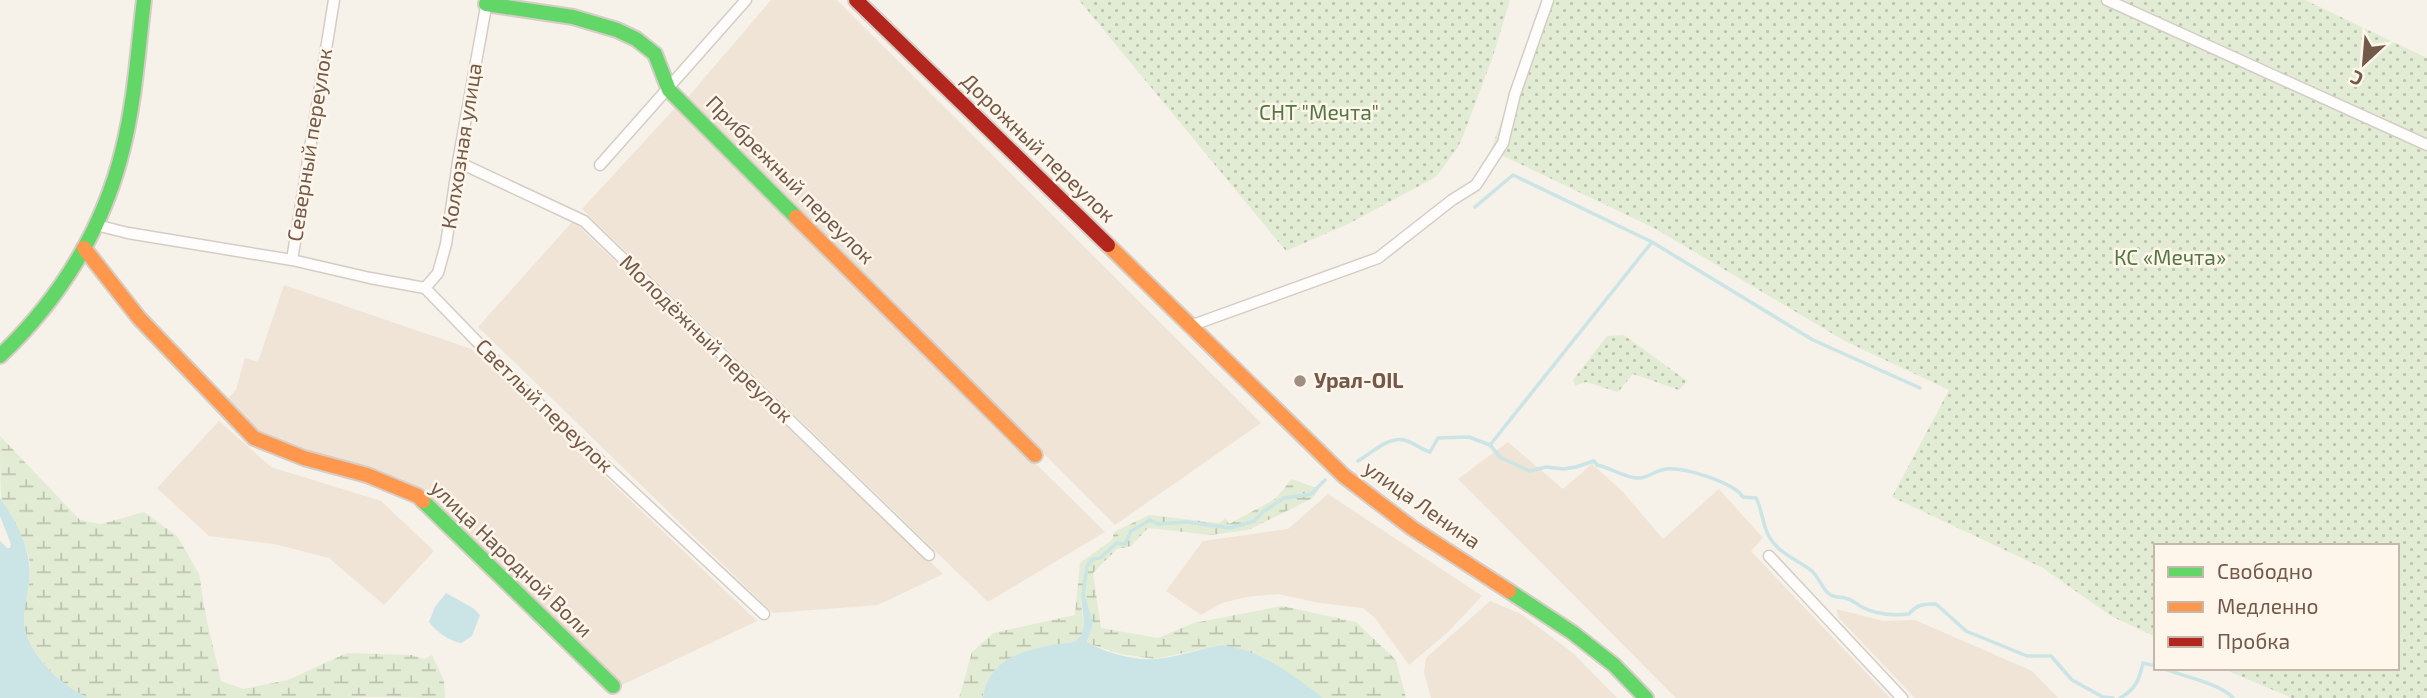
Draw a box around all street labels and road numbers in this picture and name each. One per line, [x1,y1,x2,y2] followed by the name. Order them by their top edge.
[281,46,337,243] street label: Северный переулок
[435,61,487,231] street label: Колхозная улица
[956,67,1121,228] street label: Дорожный переулок
[701,90,880,269] street label: Прибрежный переулок
[615,249,799,428] street label: Молодёжный переулок
[470,333,619,478] street label: Светлый переулок
[1359,454,1486,554] street label: улица Ленина
[425,474,598,642] street label: улица Народной Воли

